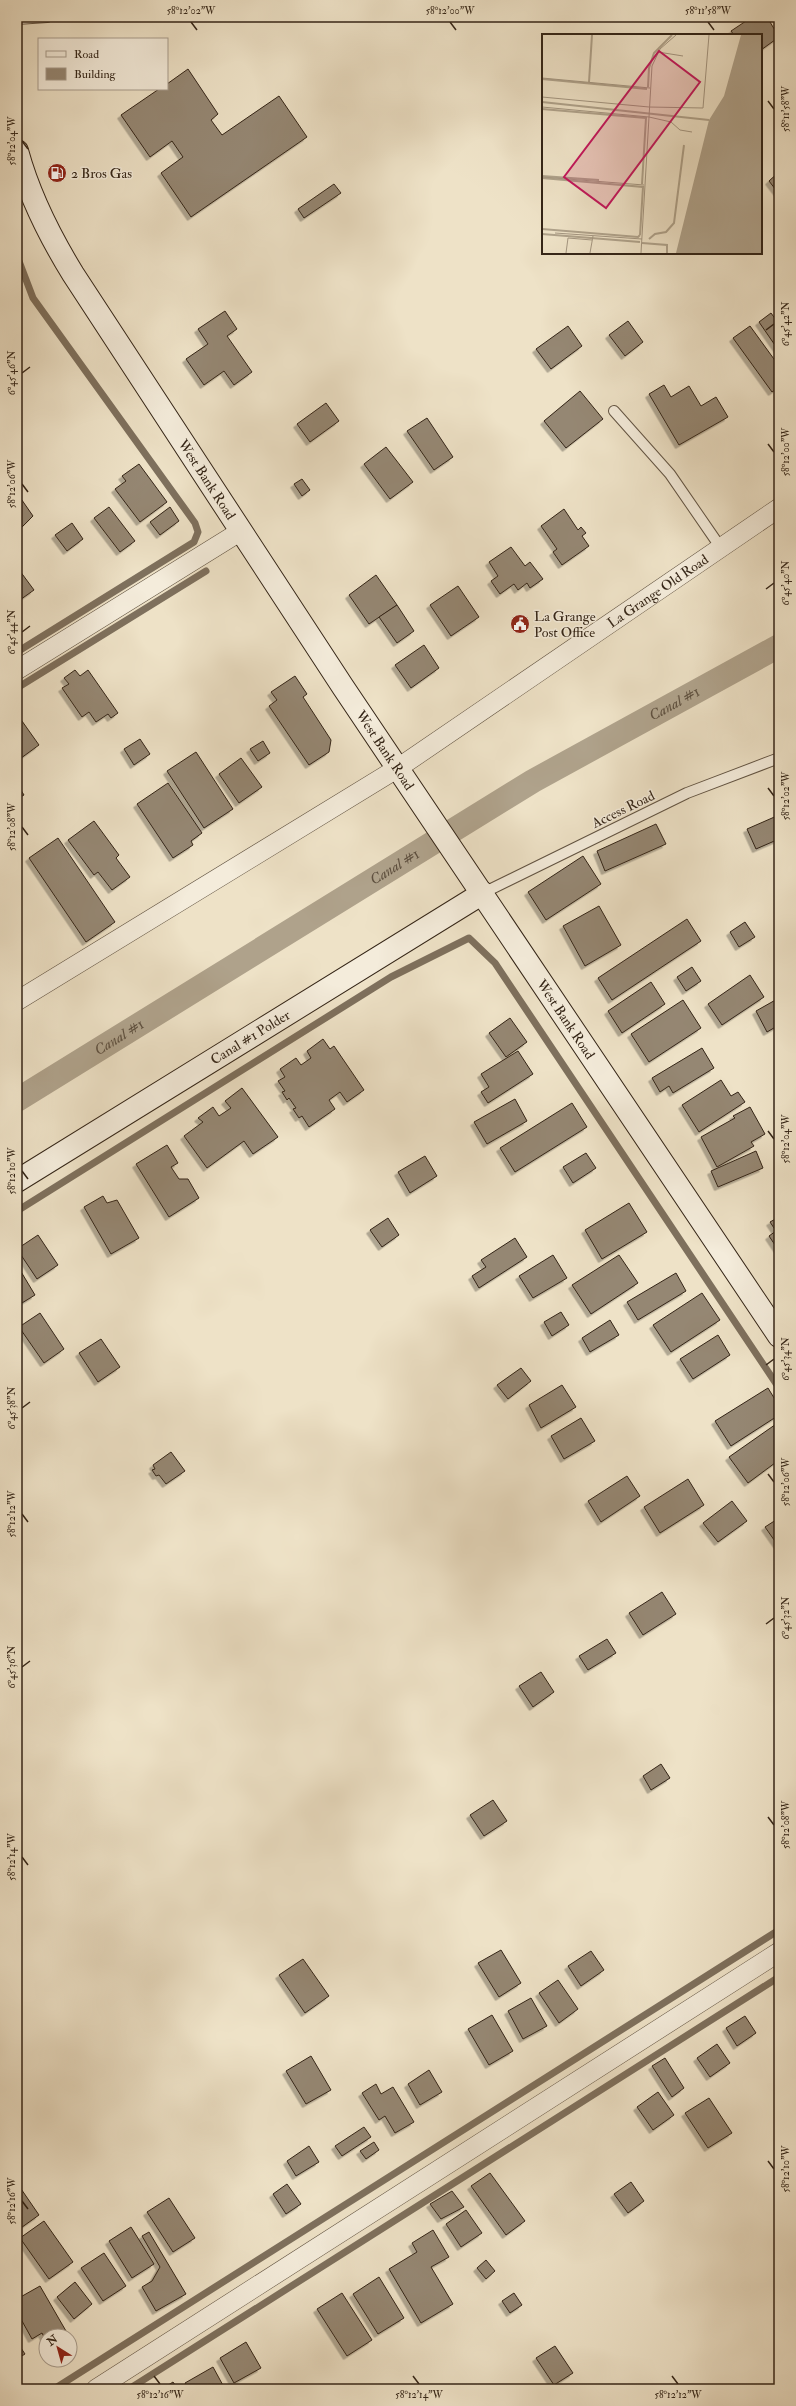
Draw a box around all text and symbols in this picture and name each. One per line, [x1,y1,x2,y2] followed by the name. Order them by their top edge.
[167,5,216,17] text: 58°12'02"W
[426,5,475,17] text: 58°12'00"W
[685,5,732,17] text: 58°11'58"W
[542,34,762,254] inset map
[38,38,168,90] legend
[74,47,99,62] text: Road
[74,67,117,82] text: Building
[780,85,792,132] text: 58°11'58"W
[6,116,18,165] text: 58°12'04"W
[46,162,68,184] fuel station icon: 2 Bros Gas
[71,165,132,182] place label: 2 Bros Gas
[780,302,792,346] text: 6°45'42"N
[6,351,18,395] text: 6°45'46"N
[780,427,792,476] text: 58°12'00"W
[174,436,239,523] street label: West Bank Road
[6,459,18,508] text: 58°12'06"W
[604,551,712,632] street label: La Grange Old Road
[780,561,792,605] text: 6°45'40"N
[534,608,596,641] place label: La Grange Post Office
[6,609,18,655] text: 6°45'44"N
[509,613,531,635] public building icon: La Grange Post Office
[646,682,704,725] water label: Canal #1
[352,706,418,793] street label: West Bank Road
[780,771,792,820] text: 58°12'02"W
[588,787,658,832] street label: Access Road
[6,802,18,851] text: 58°12'08"W
[366,844,423,890] water label: Canal #1
[532,975,598,1062] street label: West Bank Road
[207,1006,294,1068] street label: Canal #1 Polder
[91,1015,148,1060] water label: Canal #1
[780,1114,792,1163] text: 58°12'04"W
[6,1147,18,1195] text: 58°12'10"W
[780,1337,792,1381] text: 6°45'34"N
[6,1387,18,1429] text: 6°45'38"N
[780,1457,792,1506] text: 58°12'06"W
[6,1490,18,1538] text: 58°12'12"W
[780,1596,792,1640] text: 6°45'32"N
[6,1645,18,1689] text: 6°45'36"N
[780,1800,792,1849] text: 58°12'08"W
[6,1833,18,1881] text: 58°12'14"W
[780,2145,792,2193] text: 58°12'10"W
[6,2177,18,2224] text: 58°12'16"W
[38,2328,78,2368] north arrow
[44,2332,61,2349] text: N
[137,2389,184,2401] text: 58°12'16"W
[395,2389,443,2401] text: 58°12'14"W
[655,2389,702,2401] text: 58°12'12"W

